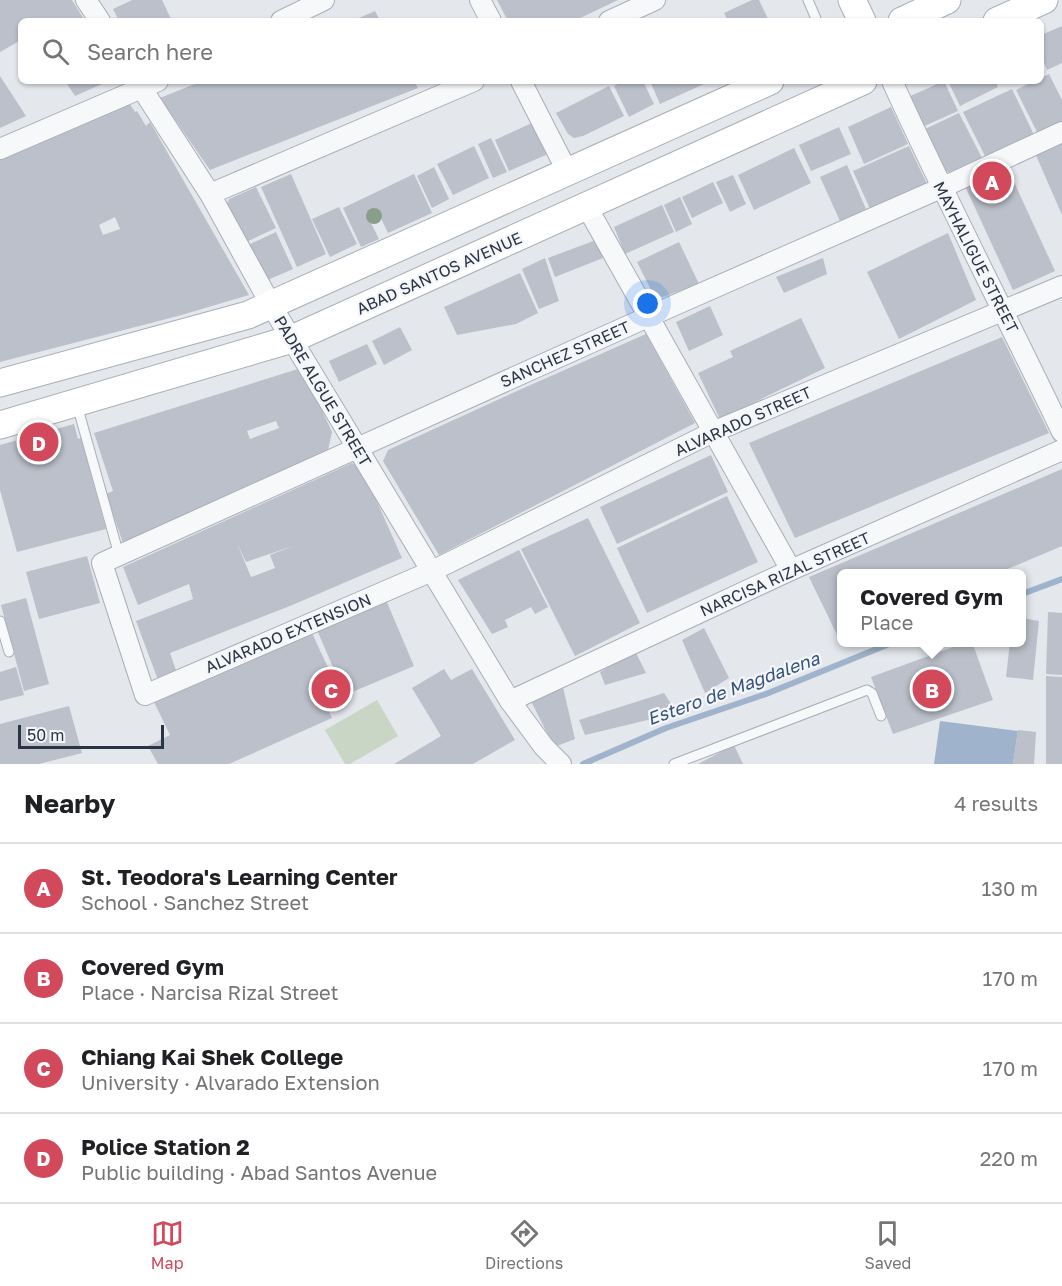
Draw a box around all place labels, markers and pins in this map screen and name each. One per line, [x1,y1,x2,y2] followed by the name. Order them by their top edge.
[972,158,1012,204] pin: A
[20,420,58,464] pin: D
[312,666,350,712] pin: C
[912,666,952,712] pin: B

